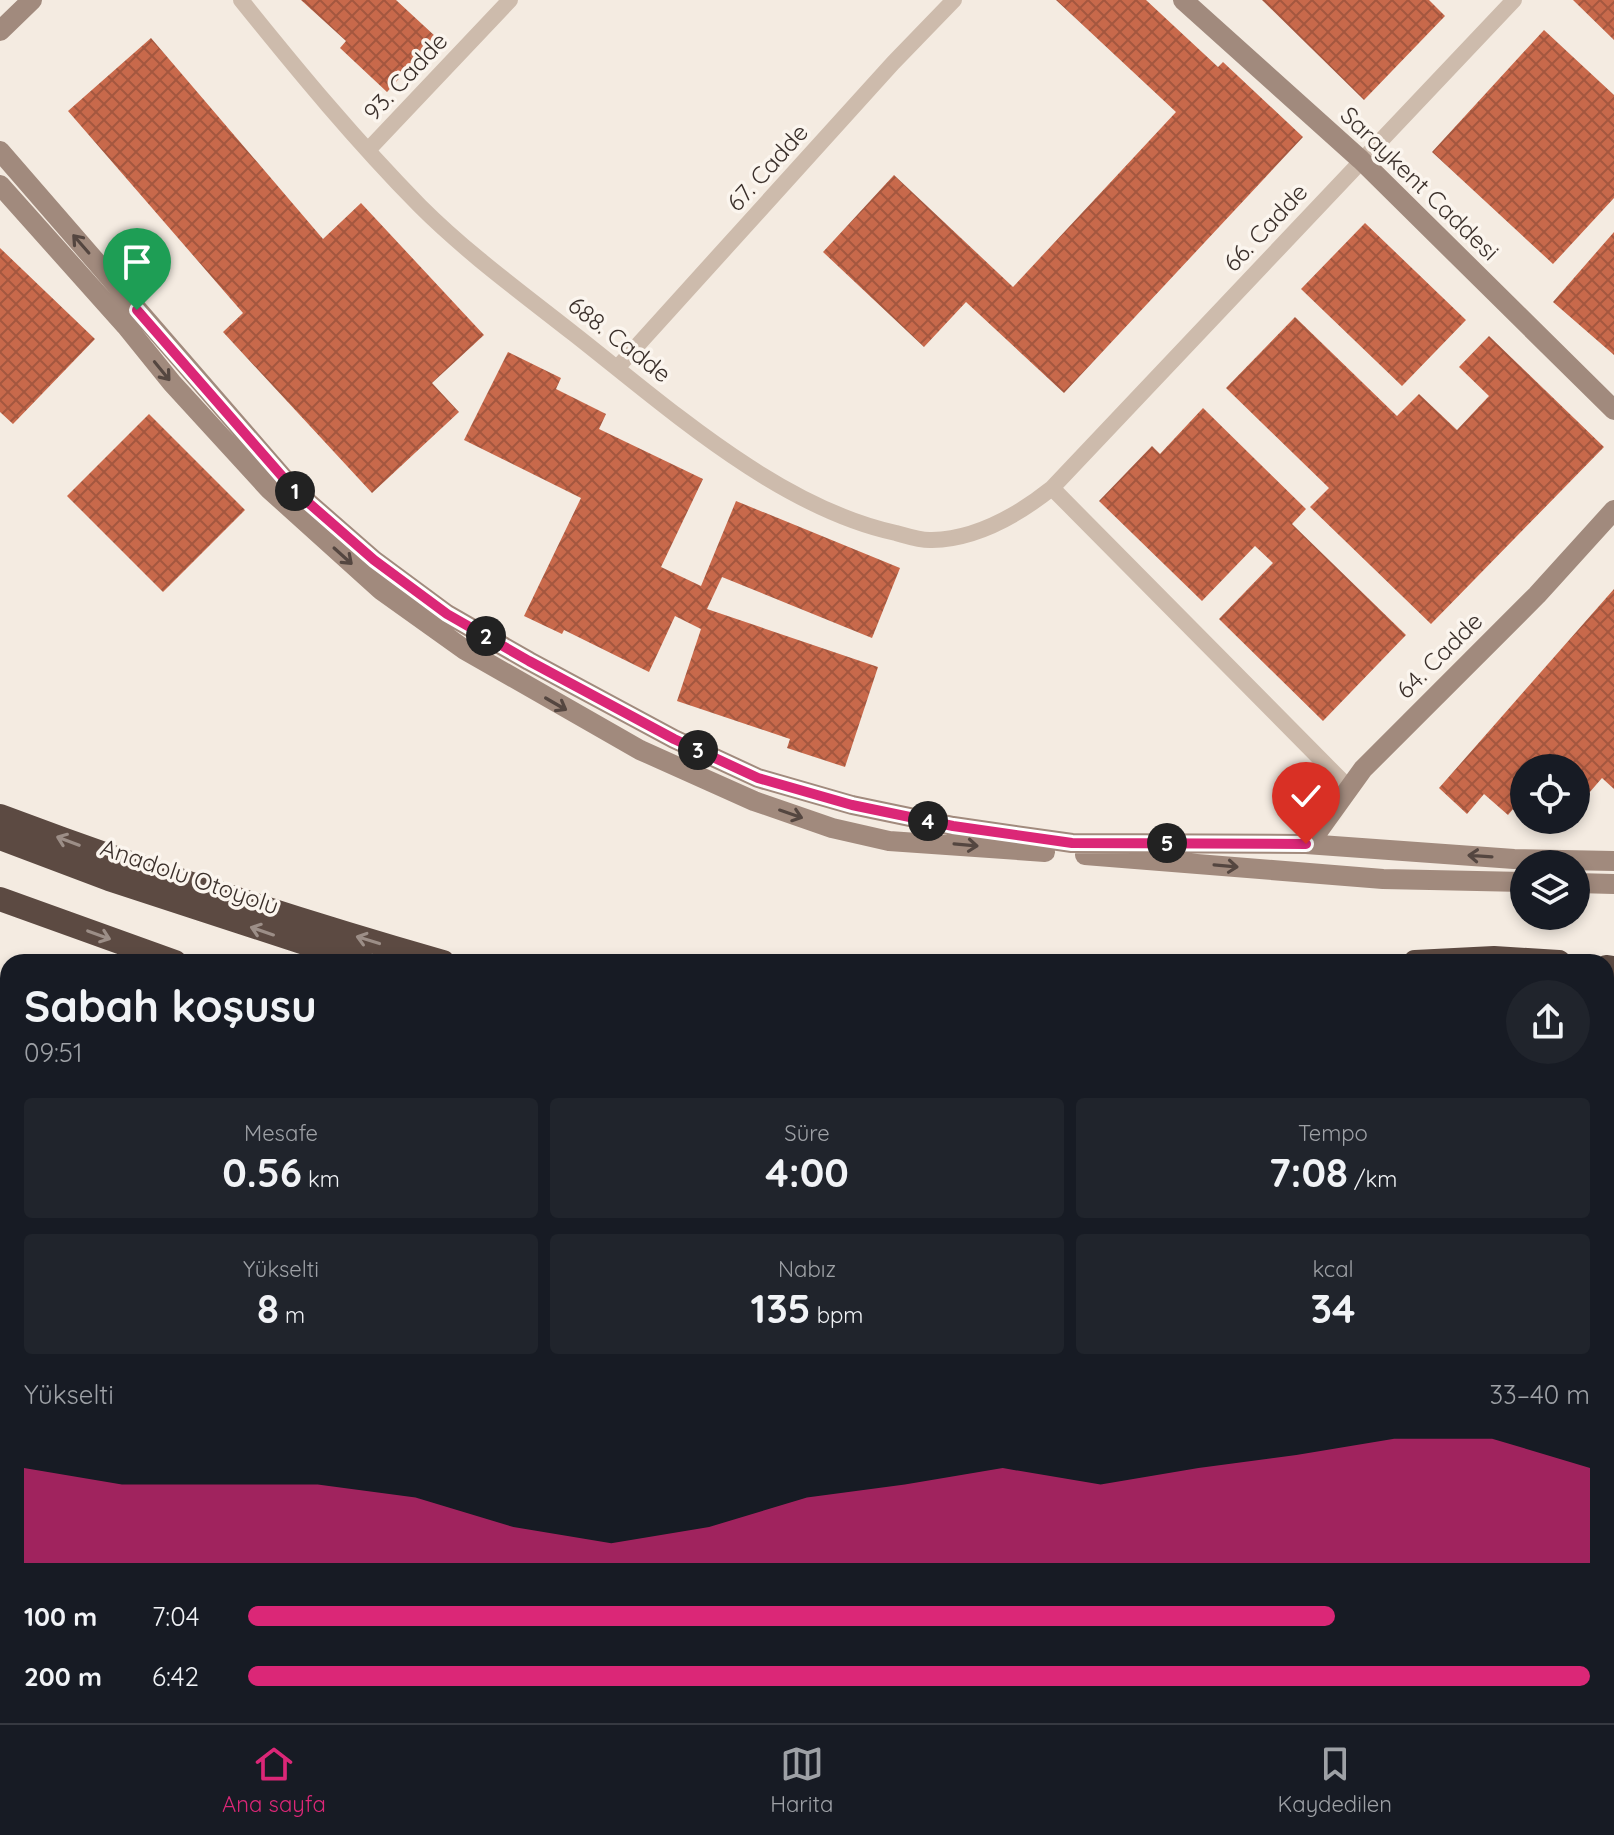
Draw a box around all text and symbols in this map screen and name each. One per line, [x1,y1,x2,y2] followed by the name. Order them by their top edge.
[357,26,453,126] street label: 93. Cadde
[1334,100,1506,266] street label: Saraykent Caddesi
[720,117,814,217] street label: 67. Cadde
[1217,177,1313,277] street label: 66. Cadde
[103,228,171,310] pin
[72,235,90,255] one-way arrow
[115,240,159,284] icon: arrive
[562,289,678,389] street label: 688. Cadde
[153,360,171,380] one-way arrow
[275,471,315,511] pin: 1
[291,477,299,505] text: 1
[333,547,353,566] one-way arrow
[1390,606,1488,704] street label: 64. Cadde
[466,616,506,656] pin: 2
[480,622,492,650] text: 2
[544,697,568,712] one-way arrow
[678,730,718,770] pin: 3
[692,736,704,764] text: 3
[1510,754,1590,930] map controls
[1510,754,1590,834] button: locate
[1272,762,1340,844] pin
[1284,774,1328,818] icon: check
[908,801,948,841] pin: 4
[779,807,804,822] one-way arrow
[922,807,934,835] text: 4
[1147,823,1187,863] pin: 5
[1161,829,1173,857] text: 5
[97,831,283,921] street label: Anadolu Otoyolu
[56,833,81,847] one-way arrow
[952,838,979,853] one-way arrow
[1467,848,1494,863] one-way arrow
[1510,850,1590,930] button: layers
[1212,859,1239,874] one-way arrow
[249,922,274,937] one-way arrow
[87,929,112,944] one-way arrow
[355,932,381,947] one-way arrow
[24,978,317,1033] text: Sabah koşusu
[1506,980,1590,1064] button: share
[24,1036,83,1069] text: 09:51
[244,1119,318,1147] text: Mesafe
[784,1119,830,1147] text: Süre
[1298,1119,1368,1147] text: Tempo
[222,1147,302,1197] text: 0.56
[765,1147,849,1197] text: 4:00
[1269,1147,1348,1197] text: 7:08
[302,1165,340,1193] text: km
[1348,1165,1397,1193] text: /km
[243,1255,319,1283] text: Yükselti
[778,1255,836,1283] text: Nabız
[1312,1255,1354,1283] text: kcal
[257,1283,279,1333] text: 8
[751,1283,811,1333] text: 135
[1311,1283,1356,1333] text: 34
[279,1301,305,1329] text: m
[811,1301,863,1329] text: bpm
[24,1378,114,1411] text: Yükselti
[1490,1378,1590,1411] text: 33–40 m
[24,1600,97,1633] text: 100 m
[152,1600,199,1633] text: 7:04
[24,1660,102,1693] text: 200 m
[152,1660,199,1693] text: 6:42
[222,1742,326,1818] tab: Ana sayfa
[770,1742,833,1818] tab: Harita
[1278,1742,1392,1818] tab: Kaydedilen

